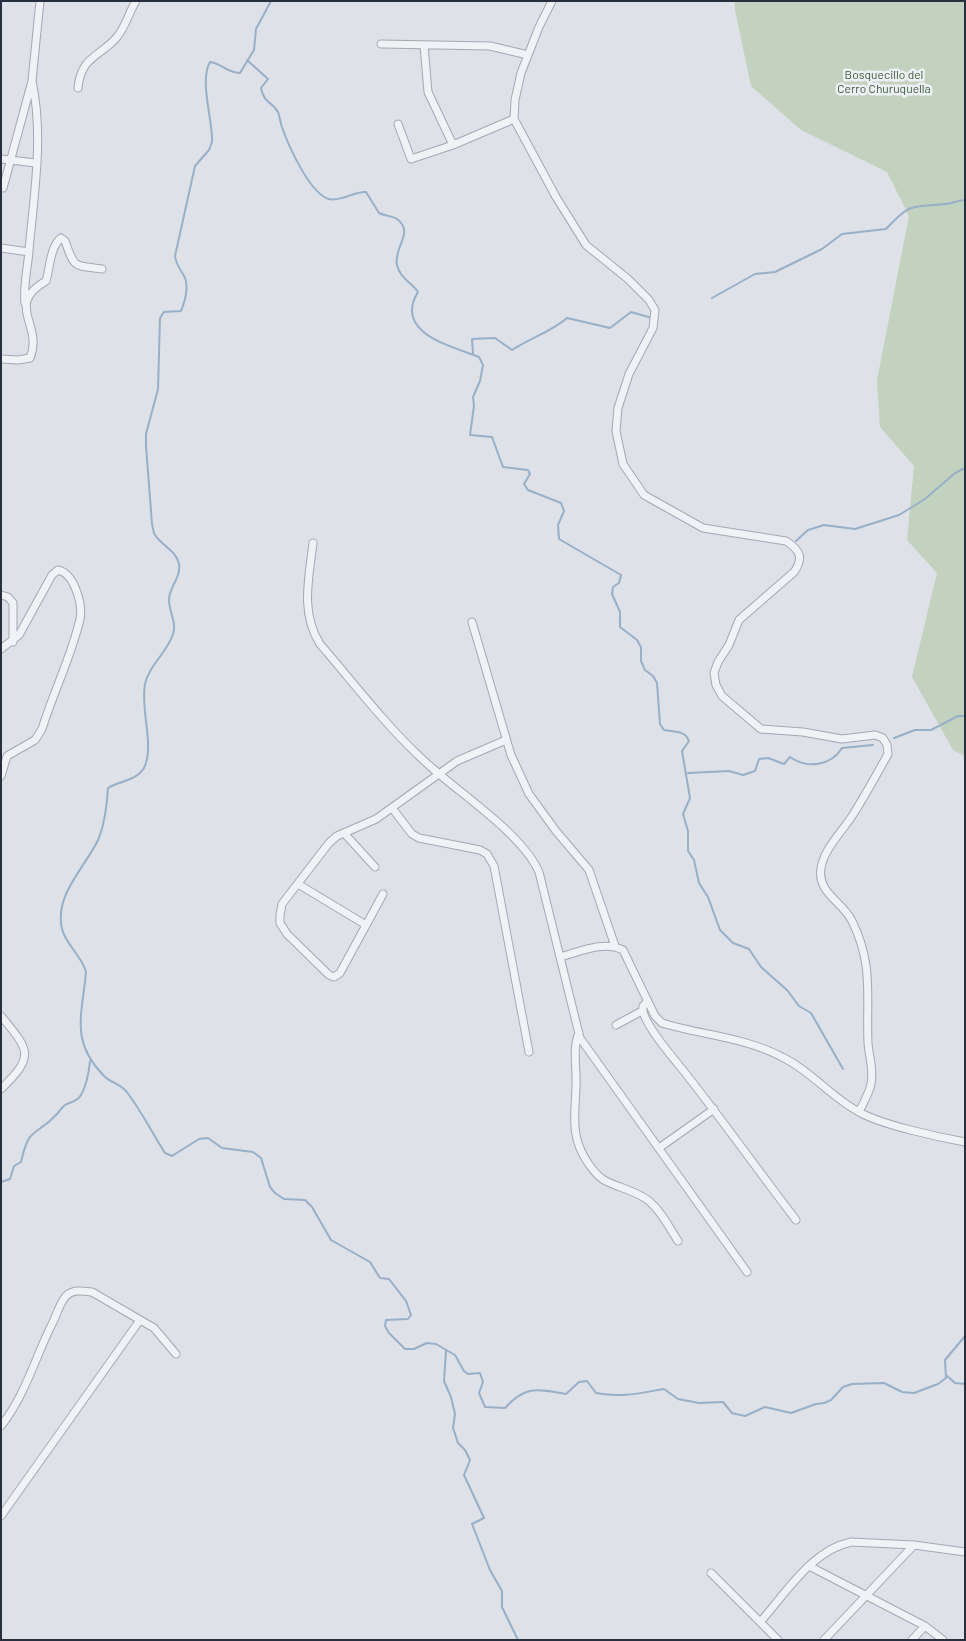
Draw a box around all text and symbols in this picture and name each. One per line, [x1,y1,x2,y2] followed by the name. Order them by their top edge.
[837,68,931,96] park label: Bosquecillo del Cerro Churuquella

